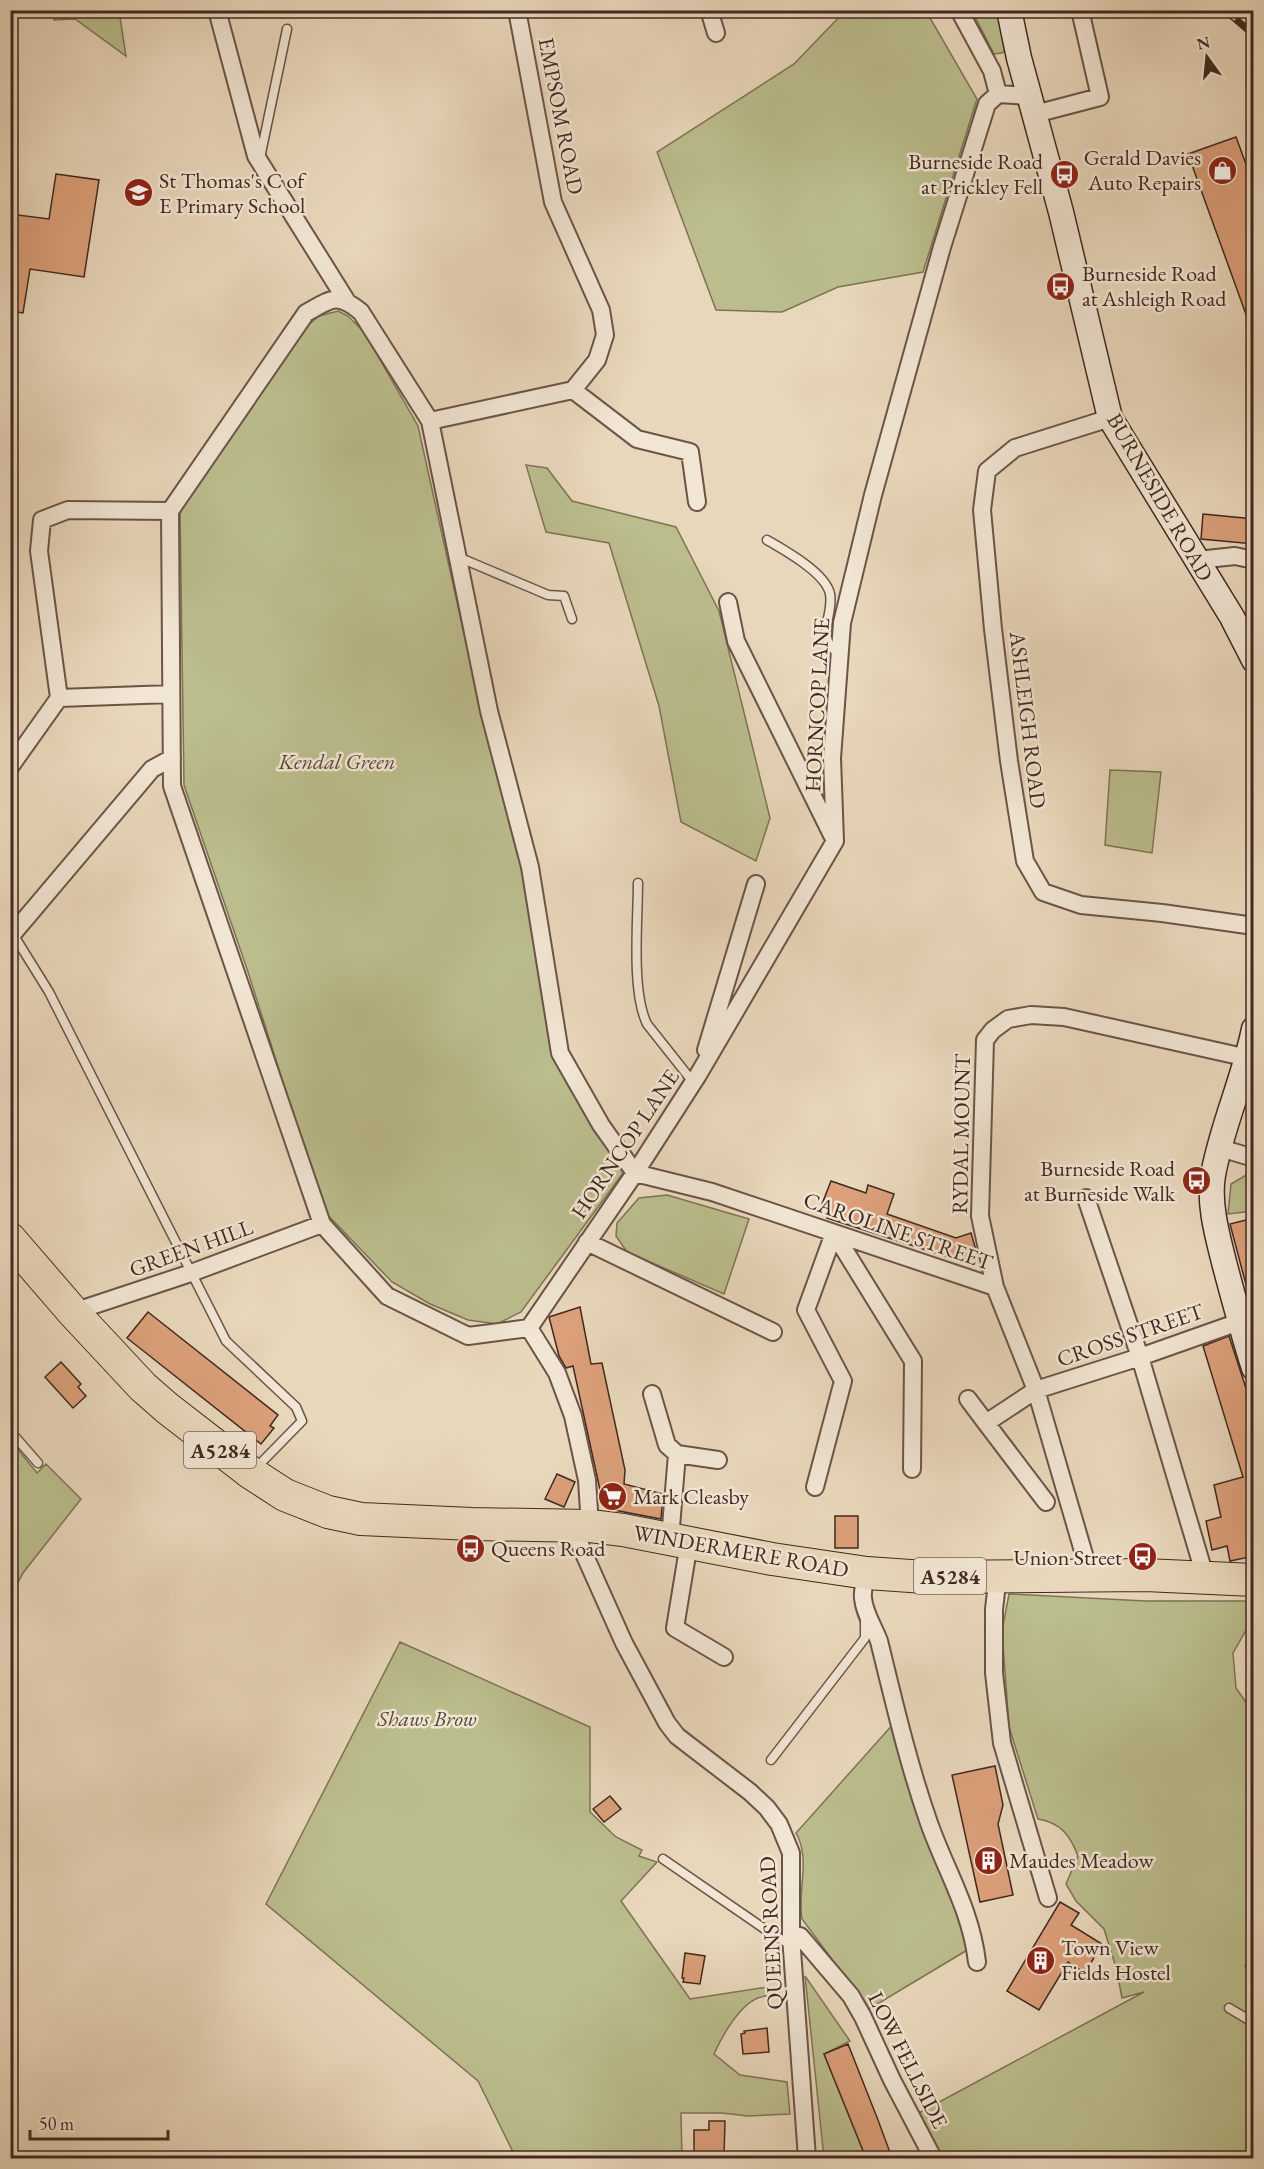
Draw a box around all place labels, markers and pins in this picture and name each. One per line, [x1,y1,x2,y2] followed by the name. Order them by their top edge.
[1084,143,1201,197] place label: Gerald Davies Auto Repairs
[908,147,1044,201] place label: Burneside Road at Prickley Fell
[1206,154,1238,186] shop icon: Gerald Davies Auto Repairs
[1048,158,1080,190] bus stop icon: Burneside Road at Prickley Fell
[159,166,307,220] place label: St Thomas's C of E Primary School
[122,177,154,209] school or university icon: St Thomas's C of E Primary School
[1082,259,1227,313] place label: Burneside Road at Ashleigh Road
[1045,270,1077,302] bus stop icon: Burneside Road at Ashleigh Road
[1024,1154,1176,1208] place label: Burneside Road at Burneside Walk
[1180,1165,1212,1197] bus stop icon: Burneside Road at Burneside Walk
[596,1480,628,1512] supermarket icon: Mark Cleasby
[633,1482,749,1511] place label: Mark Cleasby
[454,1532,486,1564] bus stop icon: Queens Road
[491,1534,606,1563] place label: Queens Road
[1127,1541,1159,1573] bus stop icon: Union Street
[1014,1543,1122,1572] place label: Union Street
[972,1844,1004,1876] building icon: Maudes Meadow
[1009,1846,1154,1875] place label: Maudes Meadow
[1061,1933,1171,1987] place label: Town View Fields Hostel
[1024,1944,1056,1976] building icon: Town View Fields Hostel

